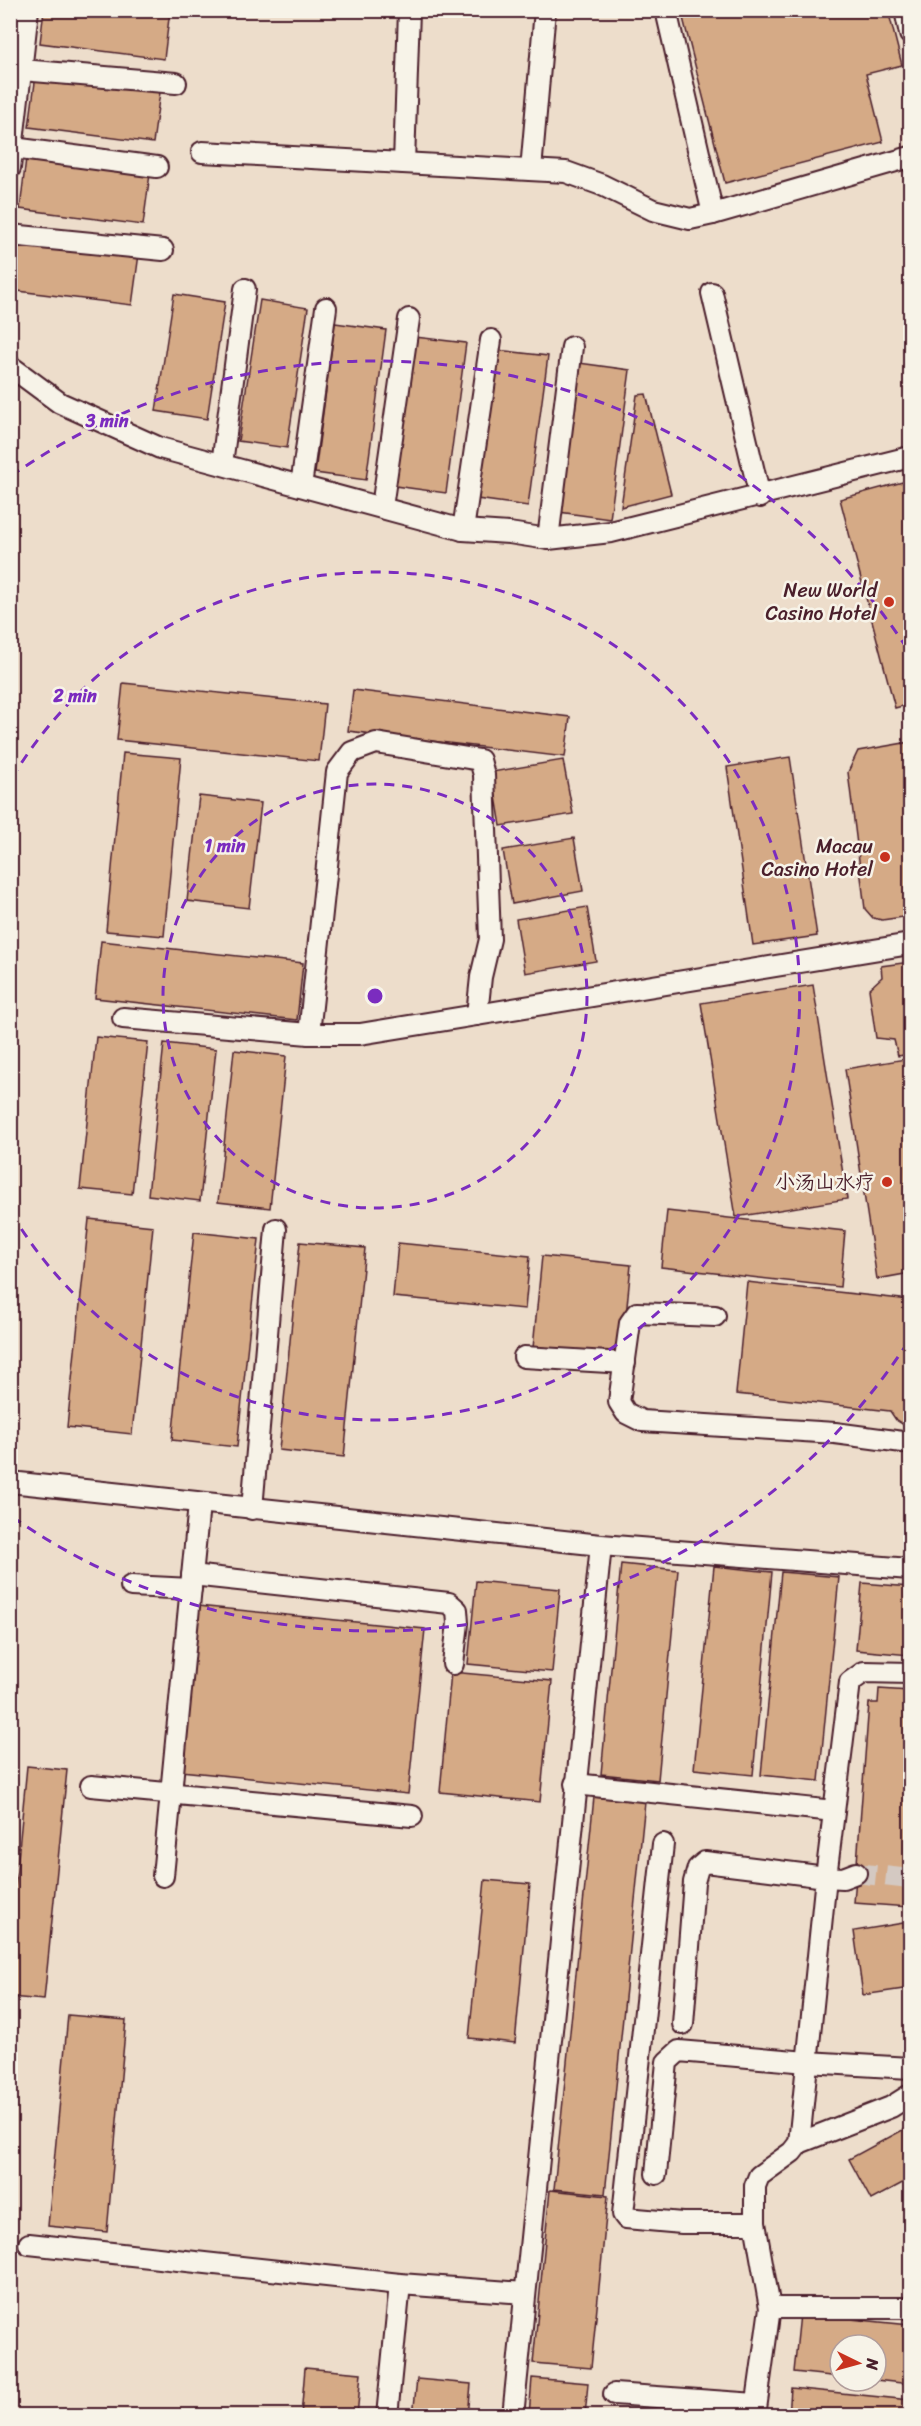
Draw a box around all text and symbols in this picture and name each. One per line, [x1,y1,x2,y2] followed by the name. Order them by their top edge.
[84,405,129,437] text: 3 min
[766,573,878,631] place label: New World Casino Hotel
[882,595,896,609] marker: New World Casino Hotel
[52,680,97,712] text: 2 min
[762,829,874,887] place label: Macau Casino Hotel
[205,830,246,862] text: 1 min
[878,850,892,864] marker: Macau Casino Hotel
[365,986,385,1006] centre of rings
[775,1165,875,1200] place label: 小汤山水疗
[880,1175,894,1189] marker: 小汤山水疗
[828,2333,888,2393] north arrow
[857,2356,887,2372] text: N

